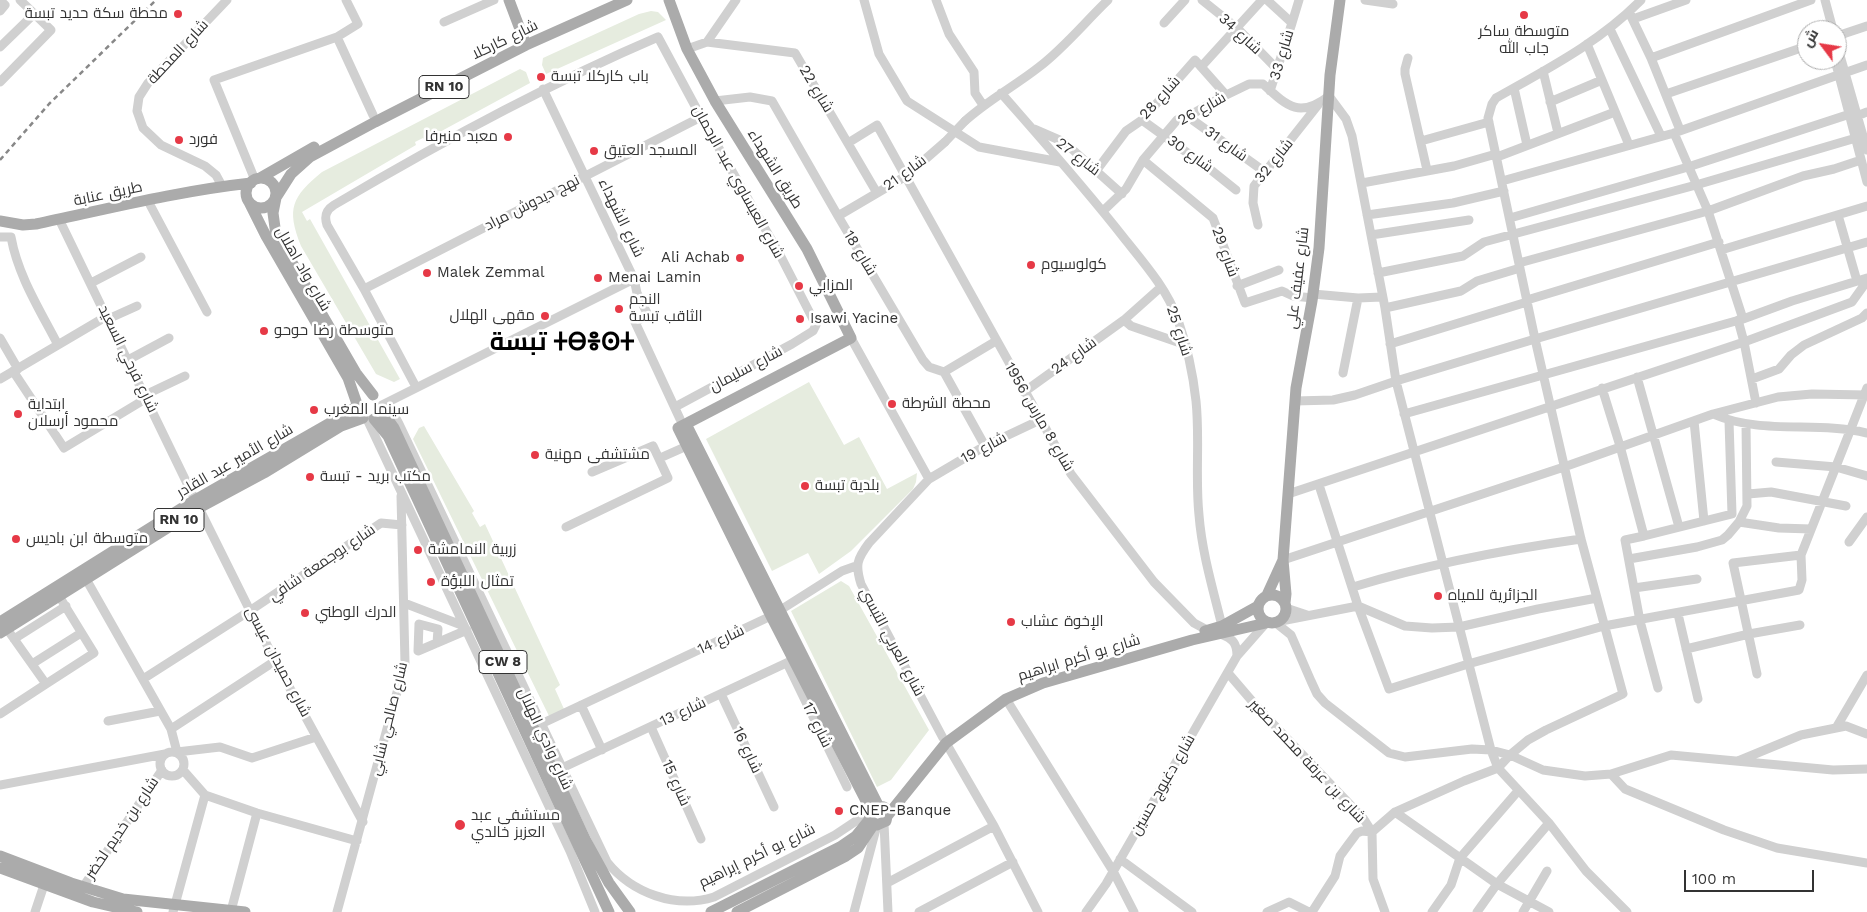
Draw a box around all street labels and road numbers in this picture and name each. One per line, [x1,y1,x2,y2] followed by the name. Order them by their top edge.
[1215,10,1265,58] street label: شارع 34
[144,16,212,88] street label: شارع المحطة
[469,16,541,64] street label: شارع كاركلا
[1266,28,1298,82] street label: شارع 33
[795,62,837,116] street label: شارع 22
[1136,73,1184,123] street label: شارع 28
[419,75,469,98] road number: RN 10
[1175,89,1229,129] street label: شارع 26
[688,102,788,262] street label: شارع العيساوي عبد الرحمان
[1201,122,1251,166] street label: شارع 31
[743,126,807,212] street label: طريق الشهداء
[1164,131,1216,177] street label: شارع 30
[1052,134,1104,180] street label: شارع 27
[1251,135,1297,187] street label: شارع 32
[880,151,930,195] street label: شارع 21
[481,171,583,235] street label: نهج ديدوش مراد
[594,176,648,260] street label: شارع الشهداء
[72,178,144,210] street label: طريق عنابة
[272,223,334,315] street label: شارع واد اهلال
[1208,224,1242,280] street label: شارع 29
[1283,226,1313,330] street label: شارع عفيف علي
[840,227,880,279] street label: شارع 18
[94,302,162,416] street label: شارع فرحي السعيد
[1162,304,1196,358] street label: شارع 25
[1048,334,1100,378] street label: شارع 24
[706,342,786,396] street label: شارع سليمان
[1001,359,1077,475] street label: شارع 8 مارس 1956
[174,420,296,502] street label: شارع الأمير عبد القادر
[958,428,1010,468] street label: شارع 19
[154,508,204,532] road number: RN 10
[265,521,379,605] street label: شارع بوجمعة شافي
[856,585,928,699] street label: شارع العربي التبسي
[241,604,315,720] street label: شارع حميدان عيسى
[695,621,747,659] street label: شارع 14
[1016,631,1142,685] street label: شارع بو أكرم ابراهيم
[479,650,527,674] road number: CW 8
[366,660,412,778] street label: شارع صالحي شابي
[514,685,576,793] street label: شارع وادي الهلال
[657,694,709,730] street label: شارع 13
[1245,695,1369,827] street label: شارع بن عرفة محمد صغير
[798,699,836,751] street label: شارع 17
[728,724,766,776] street label: شارع 16
[1127,731,1199,839] street label: شارع دغبوج حسين
[658,757,694,809] street label: شارع 15
[81,774,163,882] street label: شارع بن خديم لخضر
[696,820,818,892] street label: شارع بو أكرم إبراهيم

